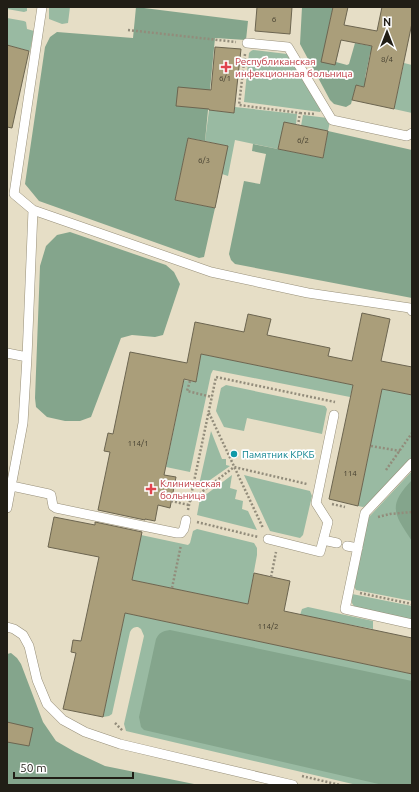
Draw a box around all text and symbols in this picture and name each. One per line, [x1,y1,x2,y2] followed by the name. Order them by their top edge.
[367,12,407,52] north arrow
[272,15,277,24] house number: 6
[383,16,391,28] text: N
[381,55,393,64] house number: 8/4
[235,56,353,79] place label: Республиканская инфекционная больница
[220,61,232,73] marker: Республиканская инфекционная больница
[219,74,231,83] house number: 6/1
[297,136,309,145] house number: 6/2
[198,156,210,165] house number: 6/3
[128,439,149,448] house number: 114/1
[229,449,239,459] marker: Памятник КРКБ
[242,449,315,460] place label: Памятник КРКБ
[343,469,357,478] house number: 114
[160,478,221,501] place label: Клиническая больница
[145,483,157,495] marker: Клиническая больница
[258,622,279,631] house number: 114/2
[14,754,133,780] scale bar
[20,761,47,774] text: 50 m

